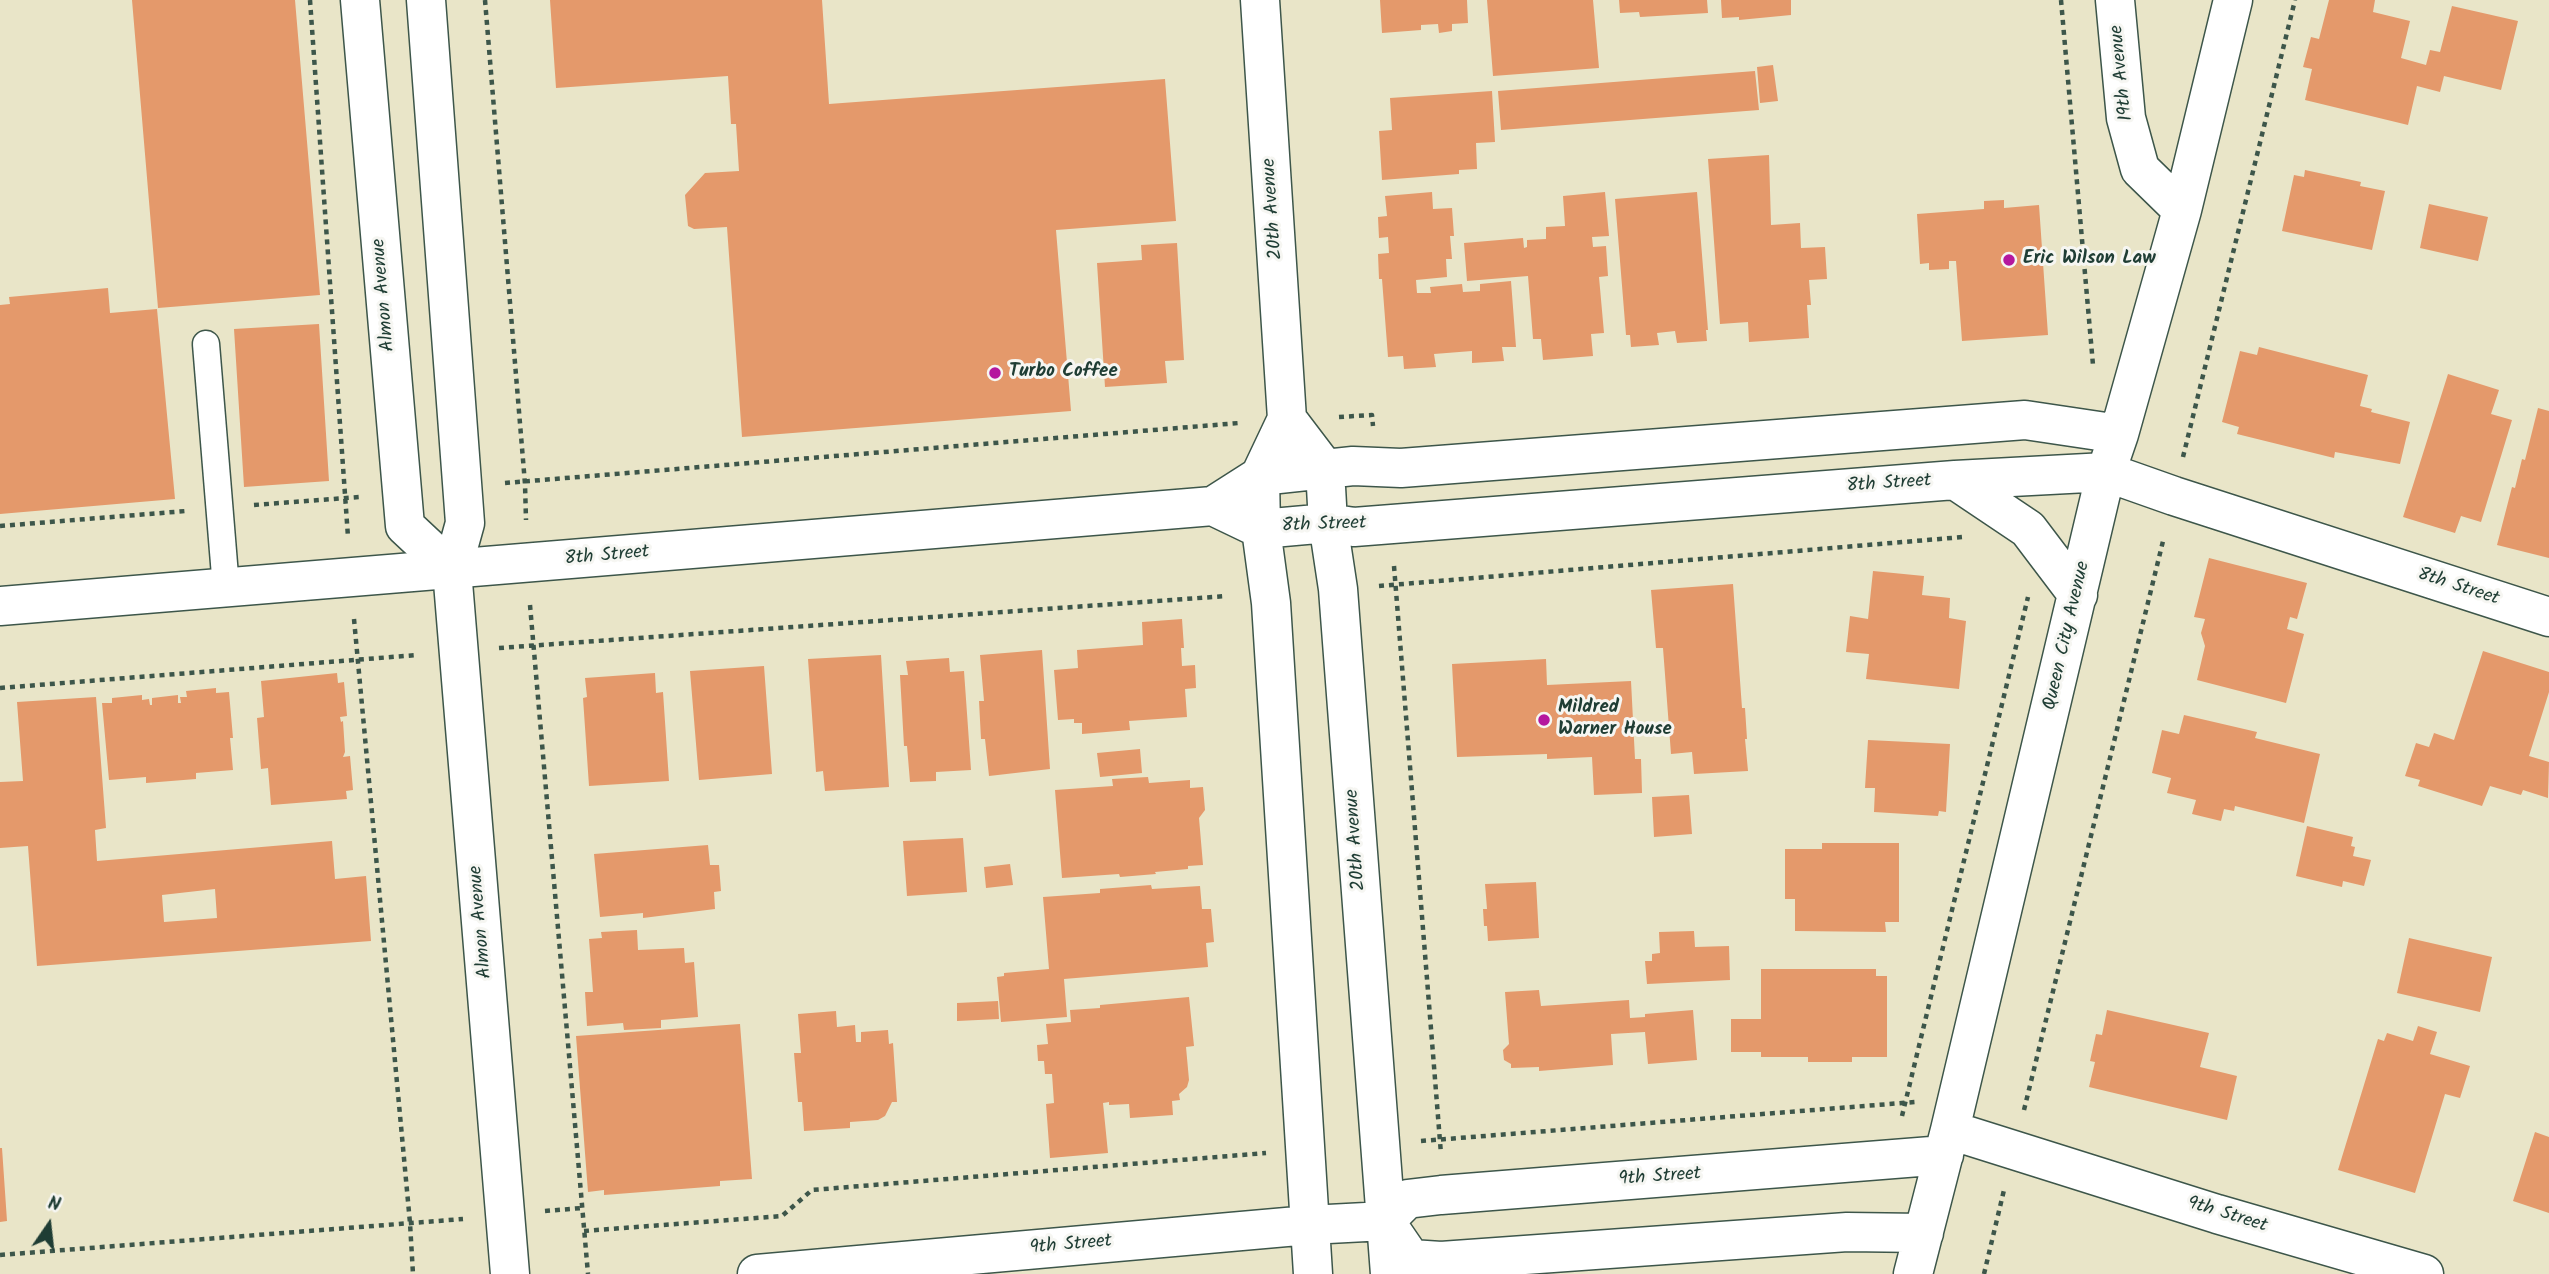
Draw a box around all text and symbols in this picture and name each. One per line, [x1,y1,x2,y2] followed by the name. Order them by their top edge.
[2107,24,2139,122] street label: 19th Avenue
[1259,158,1289,260] street label: 20th Avenue
[369,237,401,353] street label: Almon Avenue
[2023,249,2156,271] place label: Eric Wilson Law
[2001,252,2017,268] marker: Eric Wilson Law
[1009,362,1118,384] place label: Turbo Coffee
[987,365,1003,381] marker: Turbo Coffee
[1846,471,1932,499] street label: 8th Street
[1281,513,1367,539] street label: 8th Street
[564,542,650,572] street label: 8th Street
[2040,559,2096,713] street label: Queen City Avenue
[2414,564,2502,612] street label: 8th Street
[1558,698,1672,742] place label: Mildred Warner House
[1536,712,1552,728] marker: Mildred Warner House
[1342,789,1372,891] street label: 20th Avenue
[466,864,498,980] street label: Almon Avenue
[1618,1164,1702,1192] street label: 9th Street
[45,1189,64,1221] text: N
[14,1190,84,1260] north arrow
[2184,1193,2270,1239] street label: 9th Street
[1029,1231,1113,1261] street label: 9th Street

